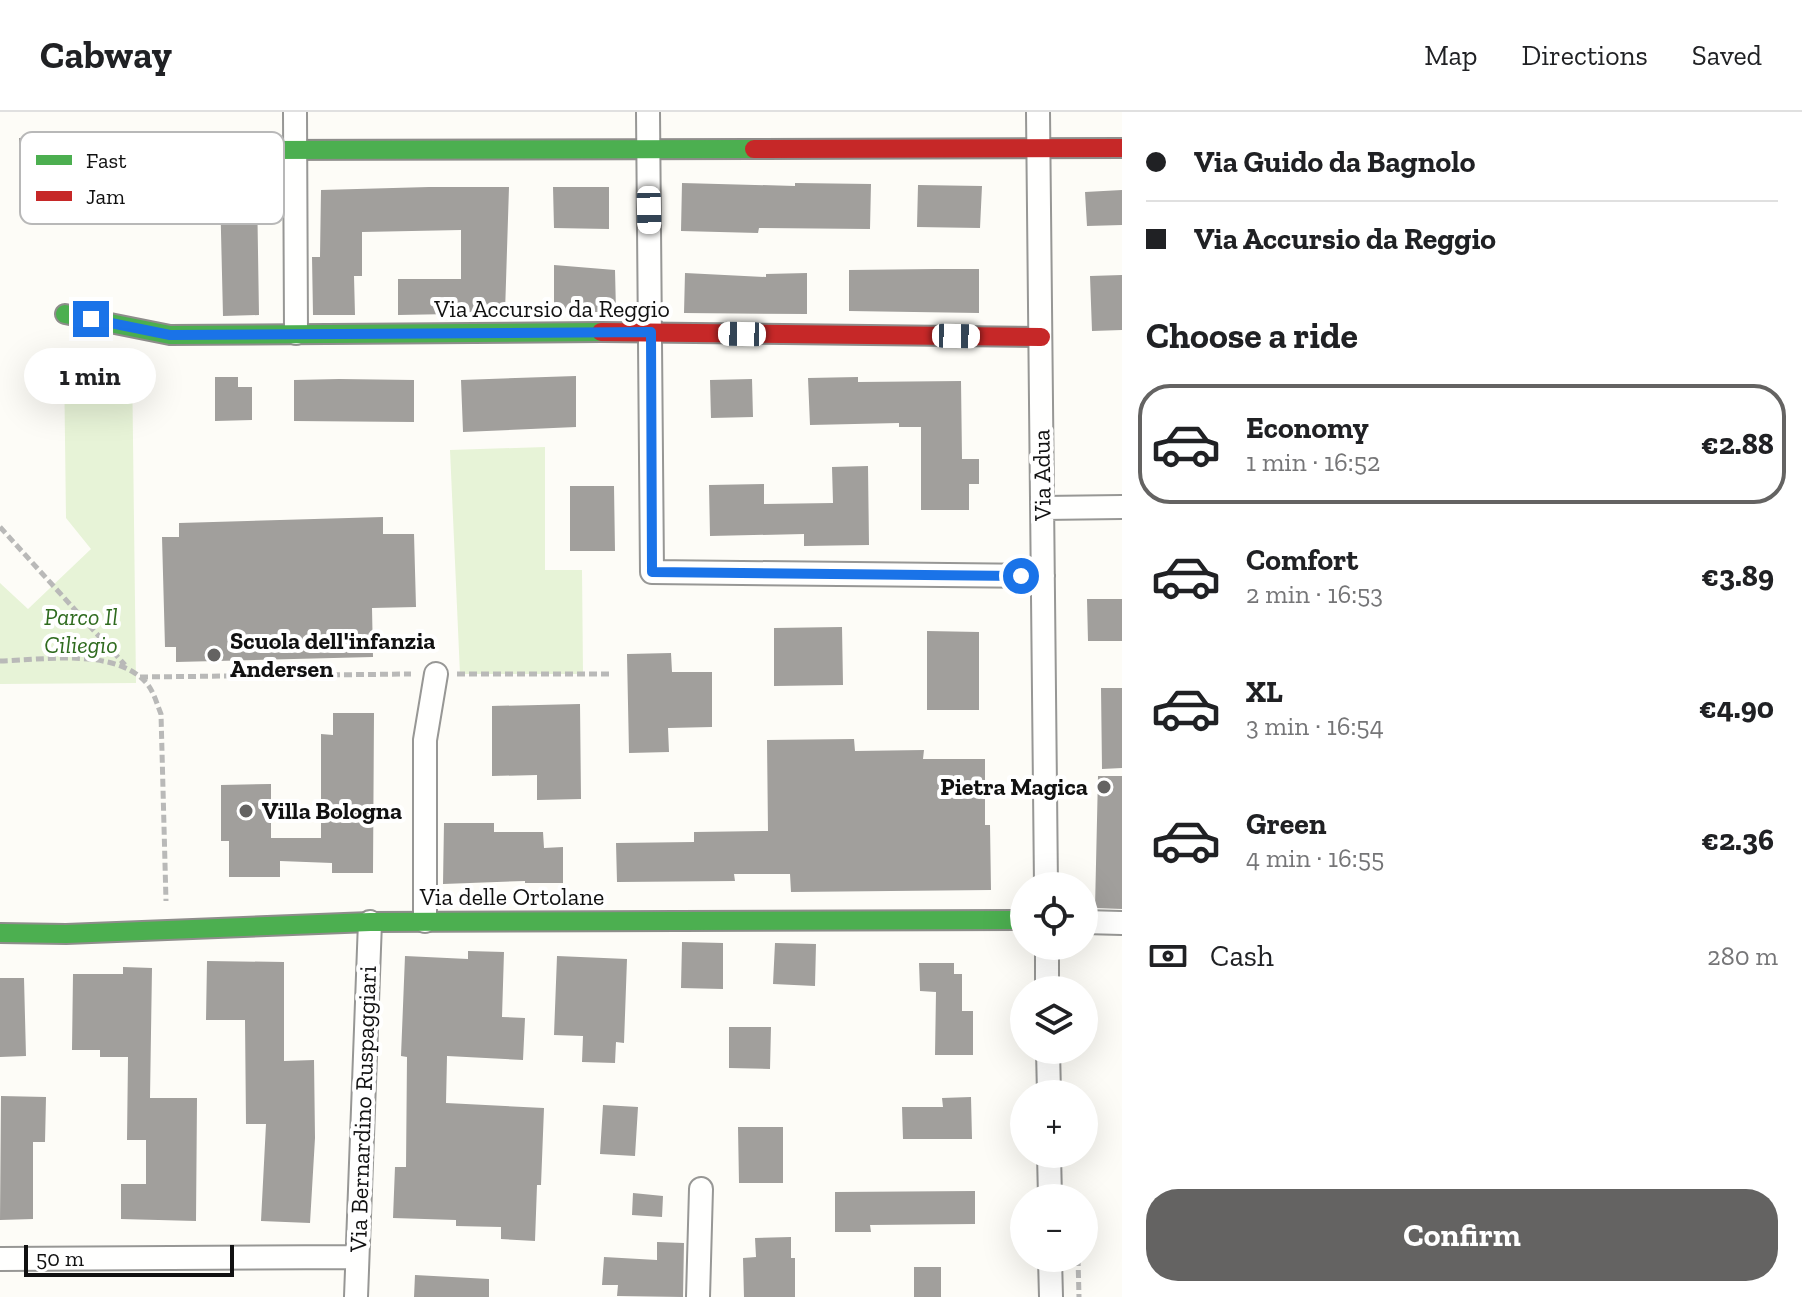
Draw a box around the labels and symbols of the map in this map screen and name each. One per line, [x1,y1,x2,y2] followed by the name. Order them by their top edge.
[20,132,284,224] legend
[86,147,127,174] text: Fast
[86,183,125,210] text: Jam
[637,186,661,234] car
[433,294,670,323] street label: Via Accursio da Reggio
[73,301,109,337] route end
[718,322,766,346] car
[932,324,980,348] car
[25,347,157,403] callout: 1 min
[1026,429,1057,522] street label: Via Adua
[1003,558,1039,594] route start
[44,602,118,659] park label: Parco Il Ciliegio
[230,626,435,683] place label: Scuola dell'infanzia Andersen
[205,646,223,664] marker: Scuola dell'infanzia Andersen
[940,772,1088,801] place label: Pietra Magica
[1095,778,1113,796] marker: Pietra Magica
[262,796,402,825] place label: Villa Bologna
[237,802,255,820] marker: Villa Bologna
[419,882,604,911] street label: Via delle Ortolane
[343,965,382,1254] street label: Via Bernardino Ruspaggiari
[24,1241,234,1277] scale bar

